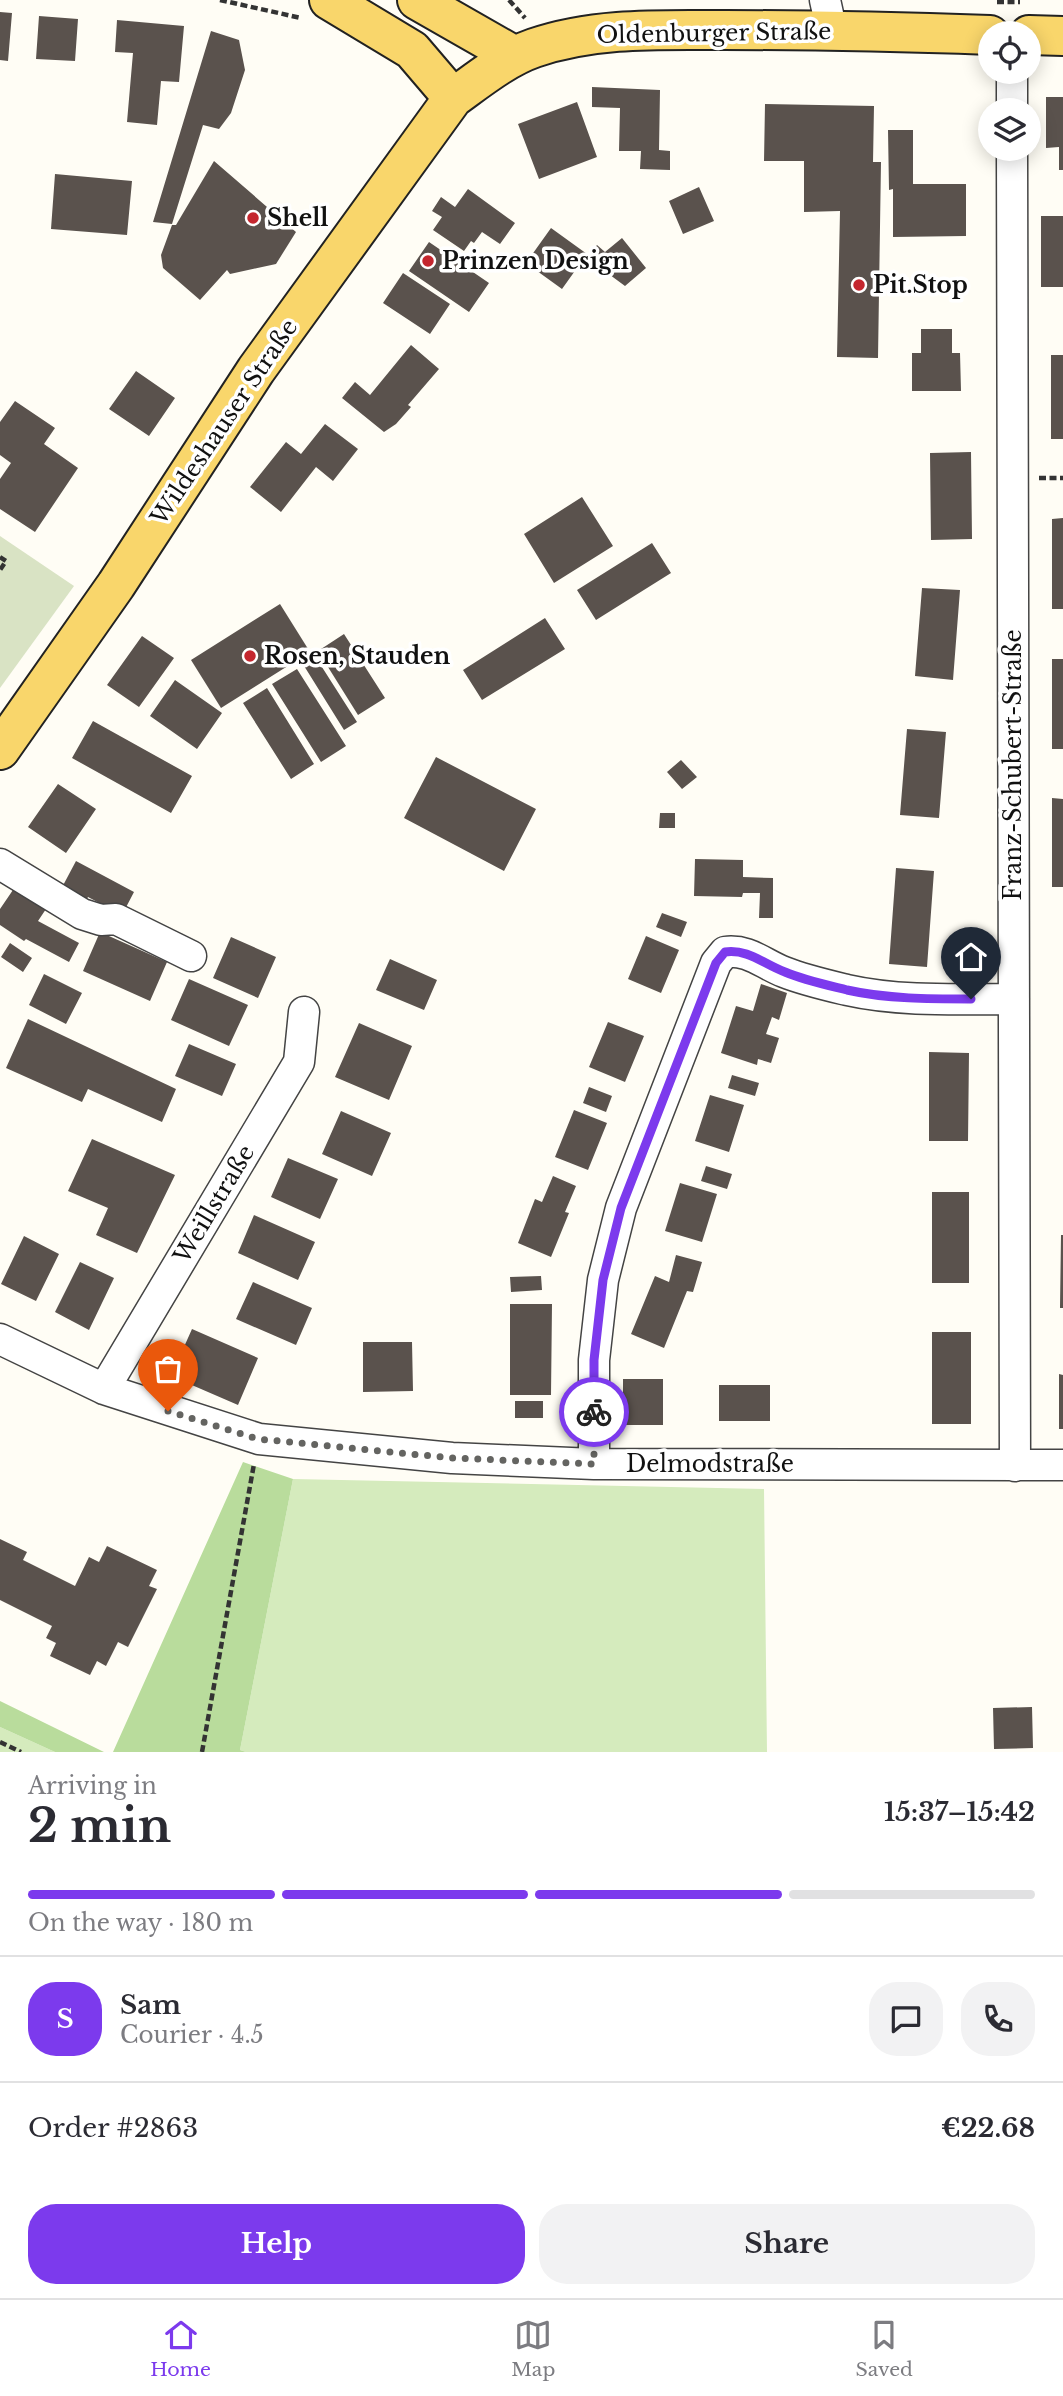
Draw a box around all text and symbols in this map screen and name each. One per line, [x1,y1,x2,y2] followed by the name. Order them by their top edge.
[596,17,832,49] street label: Oldenburger Straße
[978,21,1041,161] map controls
[978,21,1041,84] button: locate
[978,98,1041,161] button: layers
[267,204,328,232] place label: Shell
[245,210,261,226] marker: Shell
[442,247,629,275] place label: Prinzen Design
[420,253,436,269] marker: Prinzen Design
[873,271,968,299] place label: Pit.Stop
[851,277,867,293] marker: Pit.Stop
[144,314,303,531] street label: Wildeshauser Straße
[999,629,1027,901] street label: Franz-Schubert-Straße
[264,642,451,670] place label: Rosen, Stauden
[242,648,258,664] marker: Rosen, Stauden
[941,927,1001,999] pin
[952,938,990,976] icon: home
[167,1140,260,1269] street label: Weillstraße
[138,1339,198,1411] pin
[149,1350,187,1388] icon: bag
[559,1377,629,1447] courier
[575,1393,613,1431] icon: bike
[626,1450,794,1478] street label: Delmodstraße
[28,1772,157,1800] text: Arriving in
[884,1796,1035,1828] text: 15:37–15:42
[28,1797,171,1854] text: 2 min
[28,1909,253,1937] text: On the way · 180 m
[869,1982,943,2056] button: chat
[961,1982,1035,2056] button: phone
[120,1989,181,2021] text: Sam
[56,2003,74,2035] text: S
[120,2021,264,2049] text: Courier · 4.5
[28,2112,198,2144] text: Order #2863
[941,2112,1035,2144] text: €22.68
[28,2204,525,2284] button: Help
[539,2204,1035,2284] button: Share
[150,2316,211,2381] tab: Home
[511,2316,555,2381] tab: Map
[856,2316,913,2381] tab: Saved

